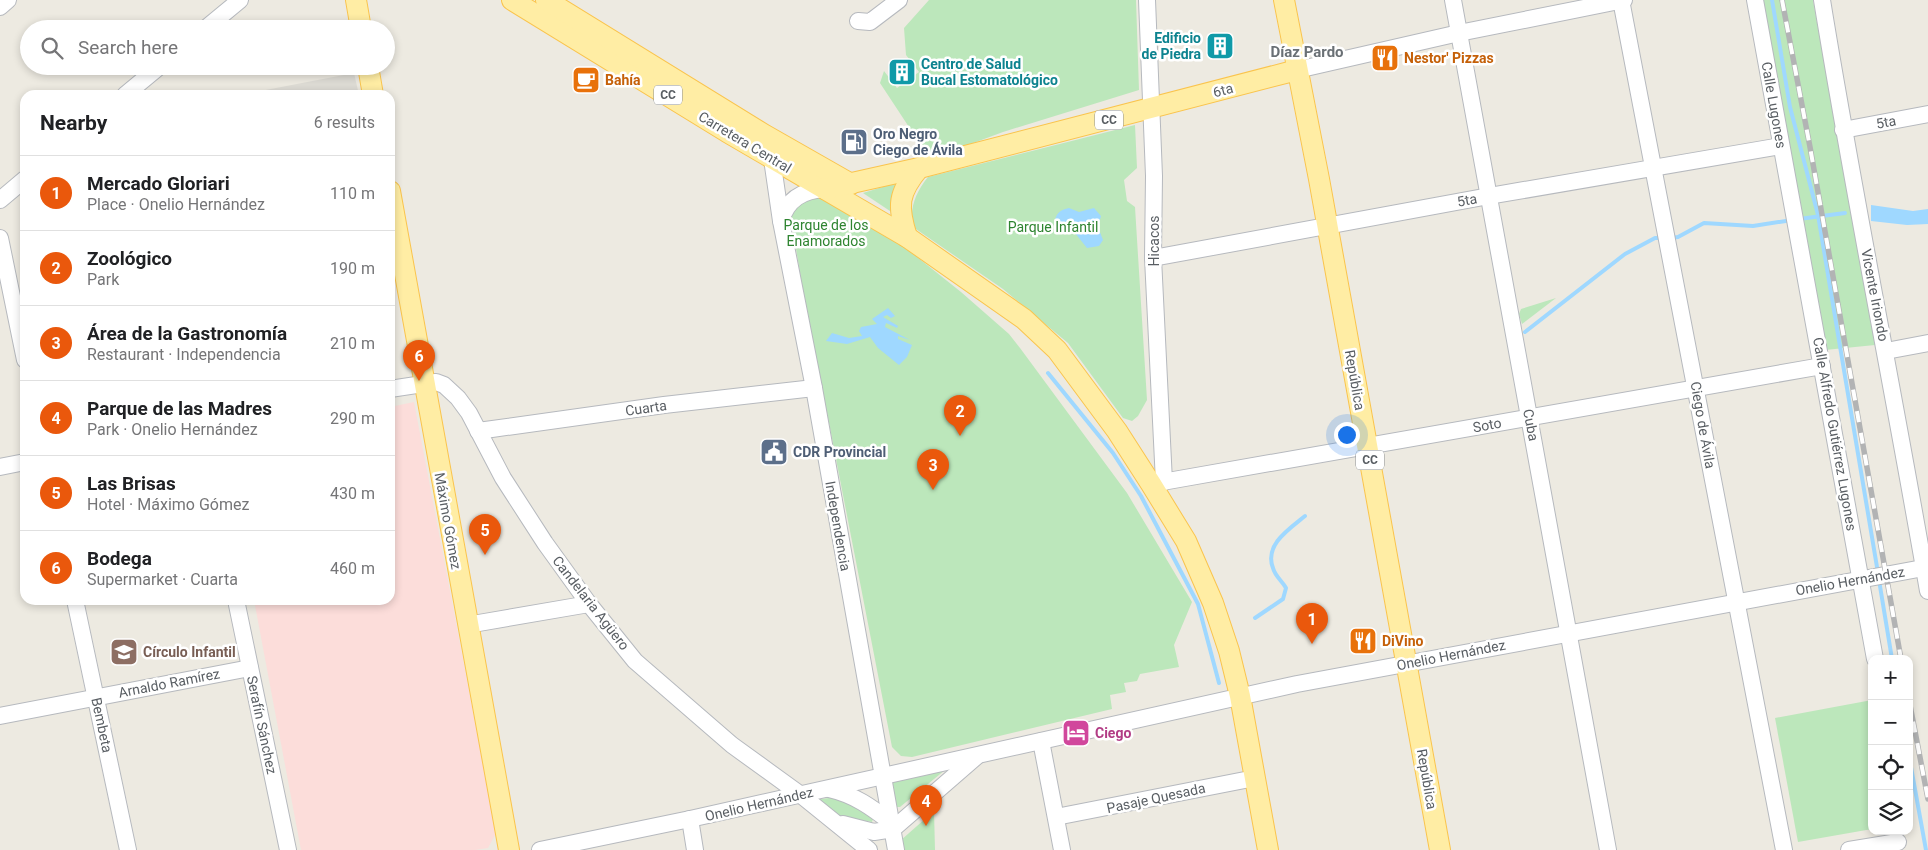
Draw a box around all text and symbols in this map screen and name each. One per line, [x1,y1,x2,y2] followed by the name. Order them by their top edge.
[20,20,395,75] search box
[1142,30,1201,62] place label: Edificio de Piedra
[1205,31,1235,61] building icon: Edificio de Piedra
[38,34,66,62] icon: search
[78,36,178,59] text: Search here
[1270,43,1344,61] district label: Díaz Pardo
[1370,43,1400,73] restaurant icon: Nestor' Pizzas
[1404,50,1494,66] place label: Nestor' Pizzas
[921,56,1058,88] place label: Centro de Salud Bucal Estomatológico
[887,57,917,87] building icon: Centro de Salud Bucal Estomatológico
[1759,60,1789,150] street label: Calle Lugones
[571,65,601,95] cafe icon: Bahía
[605,72,641,88] place label: Bahía
[1211,80,1235,100] street label: 6ta
[654,86,682,104] road number: CC
[696,108,794,176] street label: Carretera Central
[1095,110,1123,130] road number: CC
[40,111,107,135] text: Nearby
[1875,112,1897,132] street label: 5ta
[314,113,375,132] text: 6 results
[873,126,963,158] place label: Oro Negro Ciego de Ávila
[839,127,869,157] fuel station icon: Oro Negro Ciego de Ávila
[87,172,230,195] text: Mercado Gloriari
[51,184,61,203] text: 1
[330,184,375,203] text: 110 m
[1456,190,1478,210] street label: 5ta
[87,195,265,214] text: Place · Onelio Hernández
[1146,216,1162,266] street label: Hicacos
[784,217,868,249] park label: Parque de los Enamorados
[1008,219,1098,235] park label: Parque Infantil
[87,247,172,270] text: Zoológico
[1858,247,1892,343] street label: Vicente Iriondo
[51,259,61,278] text: 2
[330,259,375,278] text: 190 m
[87,270,119,289] text: Park
[87,322,287,345] text: Área de la Gastronomía
[51,334,61,353] text: 3
[330,334,375,353] text: 210 m
[1810,336,1860,532] street label: Calle Alfredo Gutiérrez Lugones
[403,340,435,381] pin: 6
[87,345,281,364] text: Restaurant · Independencia
[1342,348,1368,412] street label: República
[1687,380,1720,470] street label: Ciego de Ávila
[944,395,976,436] pin: 2
[87,397,272,420] text: Parque de las Madres
[624,397,668,419] street label: Cuarta
[1520,408,1542,442] street label: Cuba
[51,409,61,428] text: 4
[330,409,375,428] text: 290 m
[1471,415,1503,435] street label: Soto
[87,420,258,439] text: Park · Onelio Hernández
[1334,422,1360,448] your location
[759,437,789,467] public building icon: CDR Provincial
[793,444,886,460] place label: CDR Provincial
[917,449,949,490] pin: 3
[1356,450,1384,470] road number: CC
[432,471,464,571] street label: Máximo Gómez
[87,472,176,495] text: Las Brisas
[822,480,854,572] street label: Independencia
[51,484,61,503] text: 5
[330,484,375,503] text: 430 m
[87,495,249,514] text: Hotel · Máximo Gómez
[469,514,501,555] pin: 5
[87,547,152,570] text: Bodega
[549,553,633,653] street label: Candelaria Agüero
[51,559,61,578] text: 6
[330,559,375,578] text: 460 m
[1794,564,1906,598] street label: Onelio Hernández
[87,570,238,589] text: Supermarket · Cuarta
[1296,603,1328,644] pin: 1
[1348,626,1378,656] restaurant icon: DiVino
[1382,633,1424,649] place label: DiVino
[109,637,139,667] school or university icon: Círculo Infantil
[1395,637,1507,673] street label: Onelio Hernández
[143,644,236,660] place label: Círculo Infantil
[1868,655,1913,835] map controls
[1868,655,1913,700] button: +
[117,665,221,701] street label: Arnaldo Ramírez
[244,674,280,776] street label: Serafín Sánchez
[88,696,116,754] street label: Bembeta
[1868,700,1913,745] button: −
[1061,718,1091,748] hotel icon: Ciego
[1095,725,1131,741] place label: Ciego
[1868,745,1913,790] button: locate
[1414,747,1440,811] street label: República
[1105,780,1207,816] street label: Pasaje Quesada
[703,784,815,824] street label: Onelio Hernández
[910,785,942,826] pin: 4
[1868,790,1913,835] button: layers

